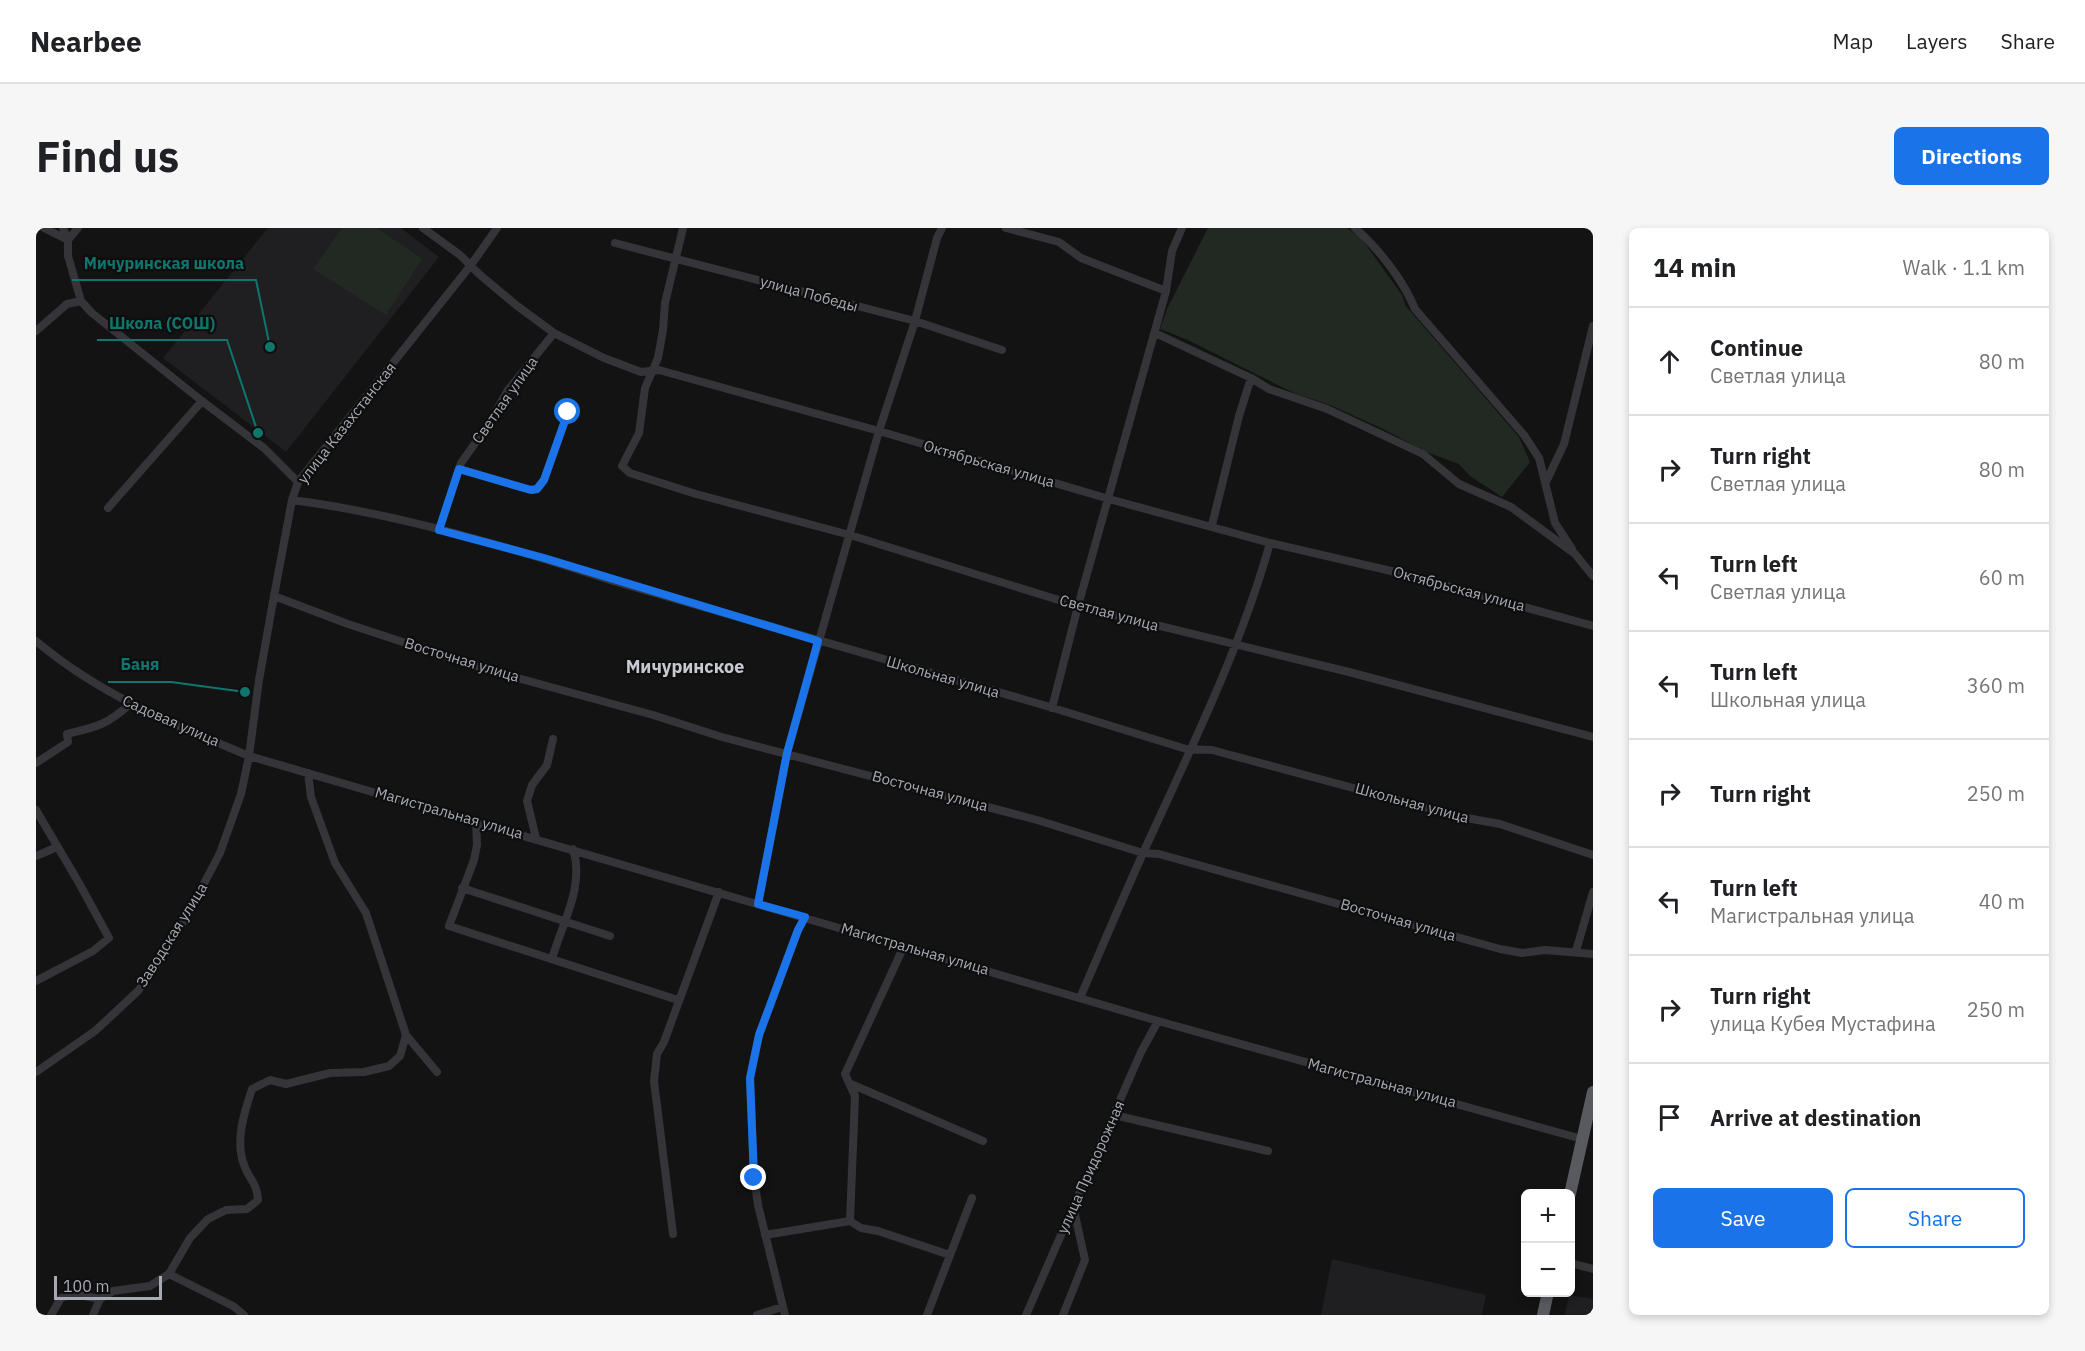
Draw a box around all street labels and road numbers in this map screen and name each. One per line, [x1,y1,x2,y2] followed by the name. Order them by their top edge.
[758,271,860,316] street label: улица Победы
[468,352,542,447] street label: Светлая улица
[293,358,400,487] street label: улица Казахстанская
[921,436,1057,491] street label: Октябрьская улица
[1391,562,1527,615] street label: Октябрьская улица
[1057,590,1161,635] street label: Светлая улица
[402,633,522,686] street label: Восточная улица
[884,651,1002,702] street label: Школьная улица
[120,691,223,750] street label: Садовая улица
[870,766,990,815] street label: Восточная улица
[1353,778,1471,827] street label: Школьная улица
[373,782,525,843] street label: Магистральная улица
[132,879,211,990] street label: Заводская улица
[1338,894,1458,945] street label: Восточная улица
[839,918,991,979] street label: Магистральная улица
[1306,1054,1459,1112] street label: Магистральная улица
[1053,1097,1128,1236] street label: улица Придорожная

